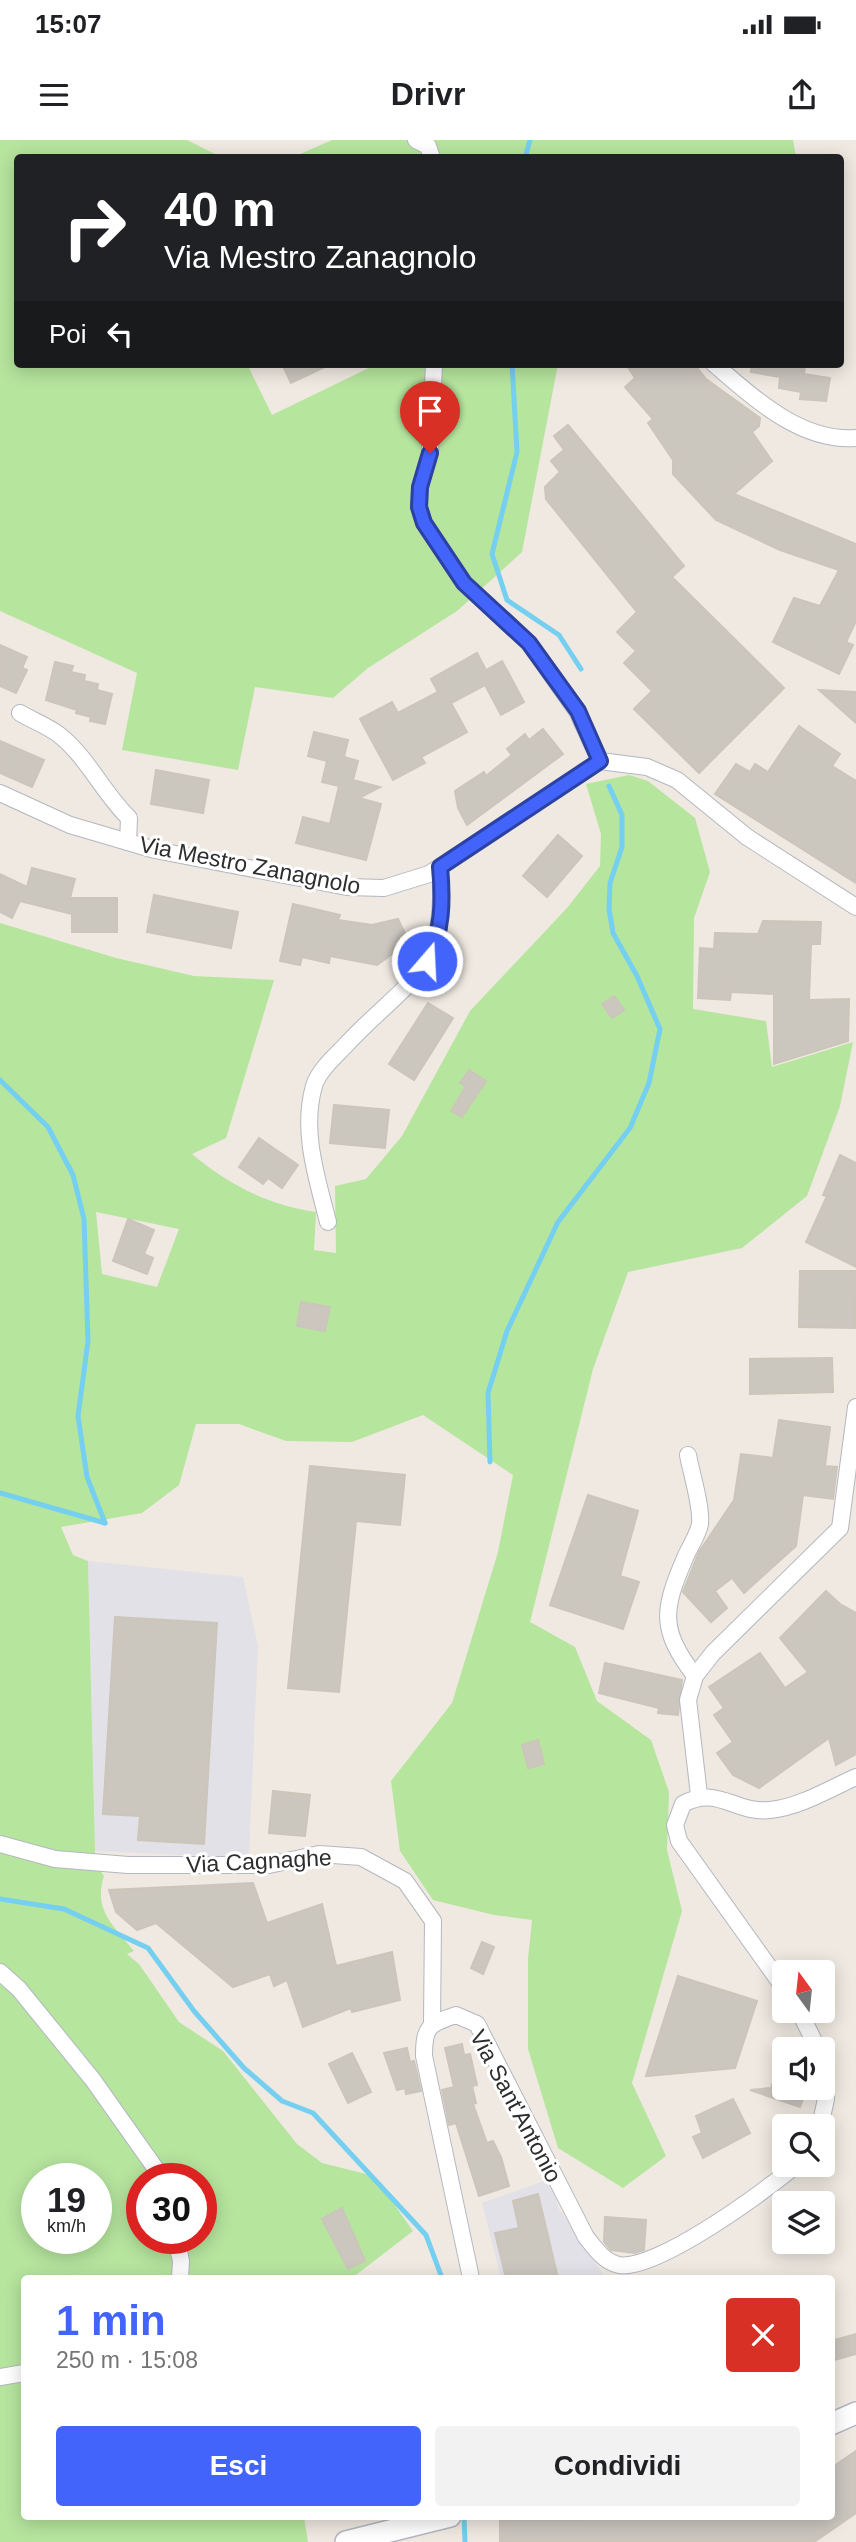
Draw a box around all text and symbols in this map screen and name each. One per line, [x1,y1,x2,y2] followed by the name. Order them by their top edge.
[35,9,102,39] text: 15:07
[35,76,73,114] icon: menu
[391,76,465,112] text: Drivr
[783,76,821,114] icon: share
[49,182,140,273] icon: right
[164,182,276,236] text: 40 m
[164,239,476,275] text: Via Mestro Zanagnolo
[101,315,139,353] icon: left
[49,319,87,349] text: Poi
[400,381,460,453] pin
[411,392,449,430] icon: arrive
[137,831,363,899] street label: Via Mestro Zanagnolo
[390,924,464,998] position arrow
[186,1844,332,1878] street label: Via Cagnaghe
[772,1960,835,2023] north arrow
[772,1960,835,2254] map controls
[465,2025,567,2187] street label: Via Sant'Antonio
[772,2037,835,2100] button: sound
[772,2114,835,2177] button: search
[126,2163,217,2254] speed limit sign: 30
[47,2180,86,2219] text: 19
[772,2191,835,2254] button: layers
[47,2216,86,2236] text: km/h
[56,2297,166,2344] text: 1 min
[726,2298,800,2372] button: close
[56,2347,198,2373] text: 250 m · 15:08
[56,2426,421,2506] button: Esci
[435,2426,800,2506] button: Condividi

